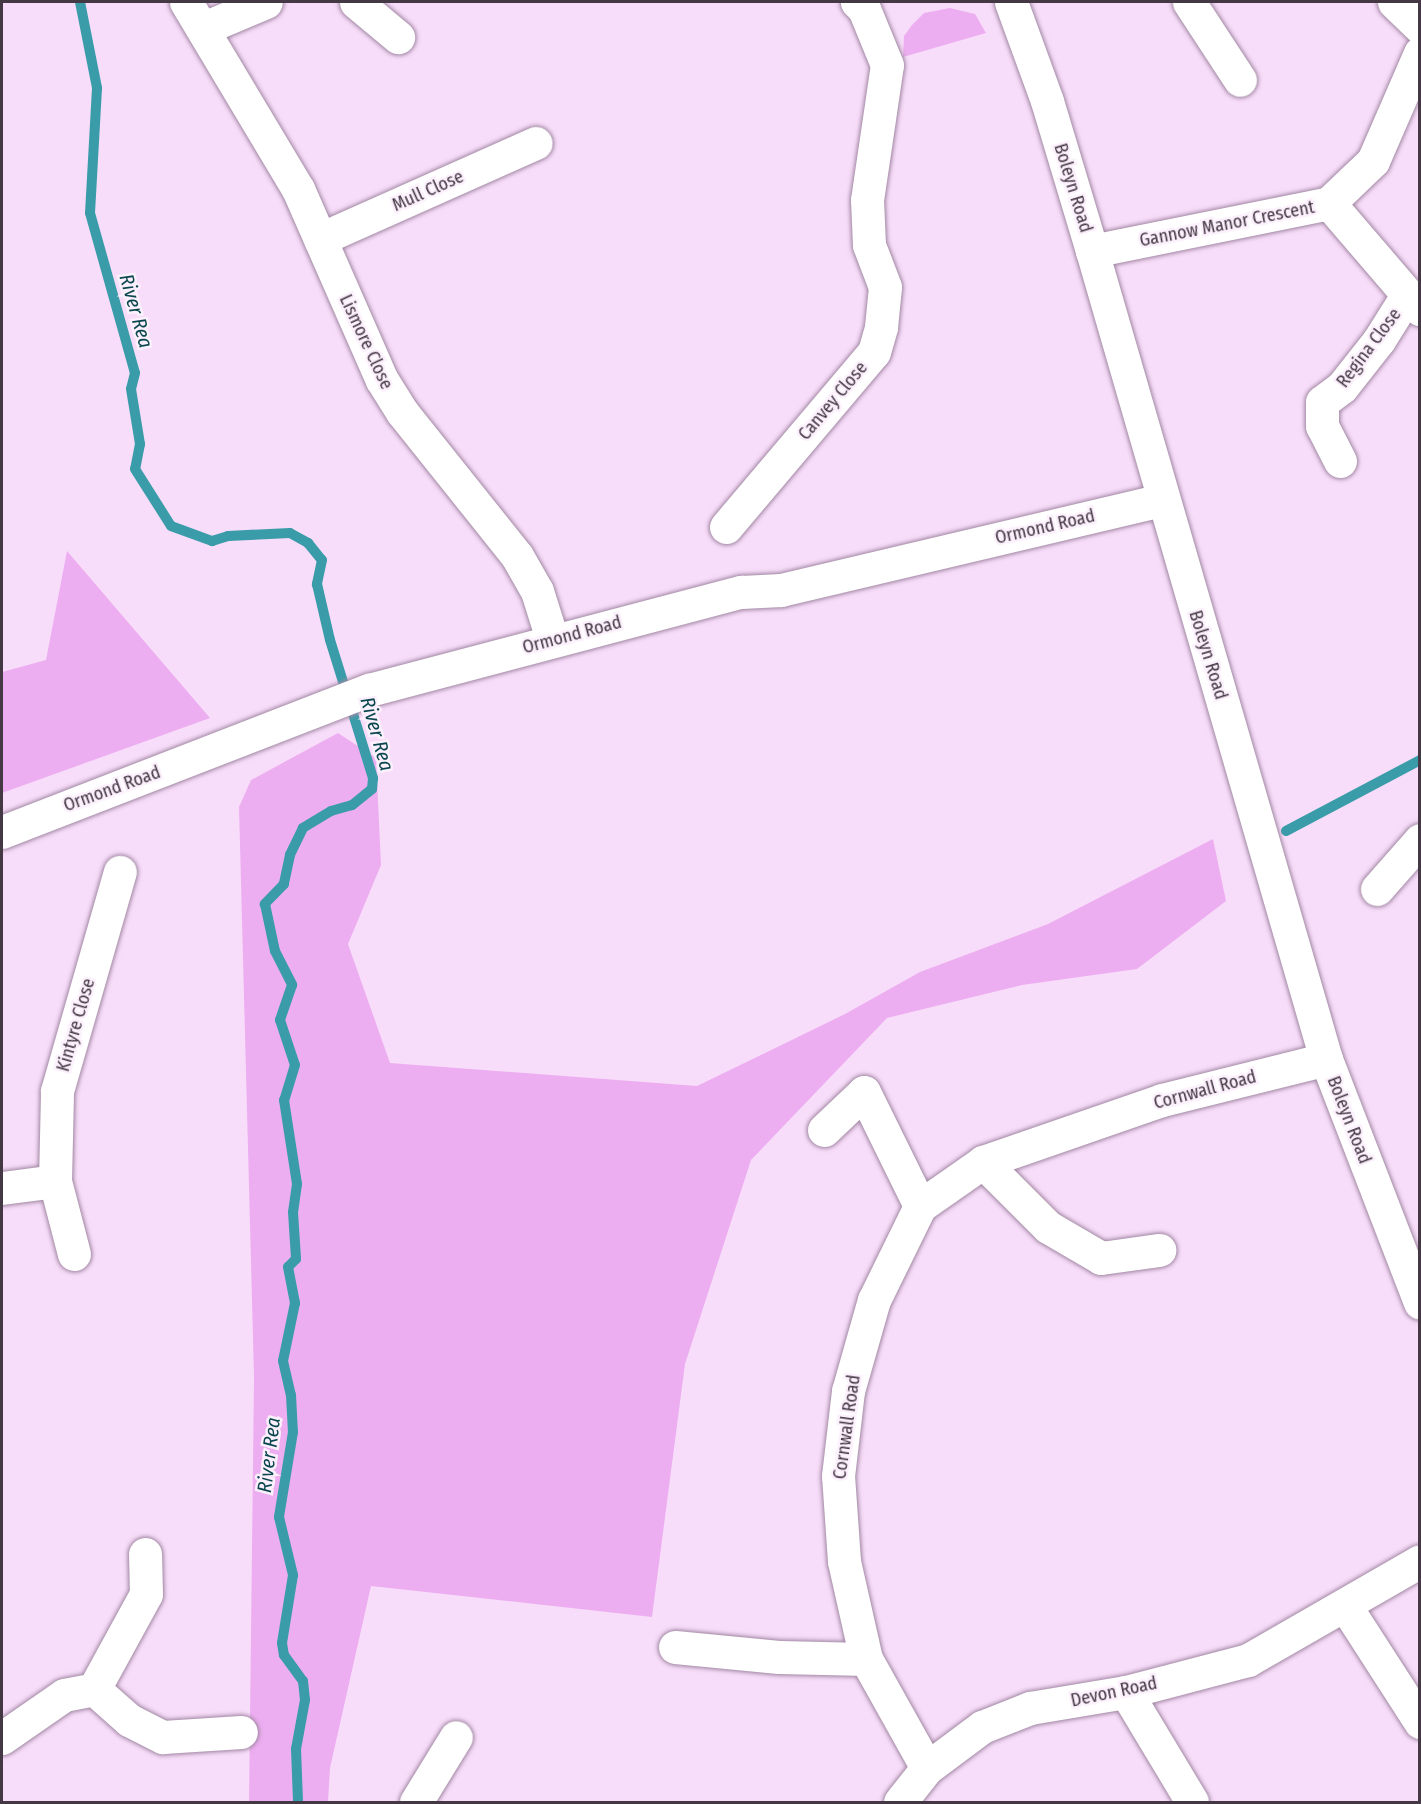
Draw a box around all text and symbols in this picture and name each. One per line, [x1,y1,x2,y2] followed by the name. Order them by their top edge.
[1049,141,1097,235] street label: Boleyn Road
[389,166,467,216] street label: Mull Close
[1138,196,1316,252] street label: Gannow Manor Crescent
[114,271,158,351] water label: River Rea
[335,291,397,393] street label: Lismore Close
[1332,304,1406,392] street label: Regina Close
[794,357,872,445] street label: Canvey Close
[993,505,1097,549] street label: Ormond Road
[1184,608,1232,702] street label: Boleyn Road
[520,611,624,659] street label: Ormond Road
[355,694,399,774] water label: River Rea
[61,761,163,817] street label: Ormond Road
[52,976,100,1074] street label: Kintyre Close
[1151,1066,1259,1114] street label: Cornwall Road
[1322,1073,1376,1167] street label: Boleyn Road
[829,1373,865,1481] street label: Cornwall Road
[252,1416,286,1494] water label: River Rea
[1069,1672,1159,1712] street label: Devon Road

